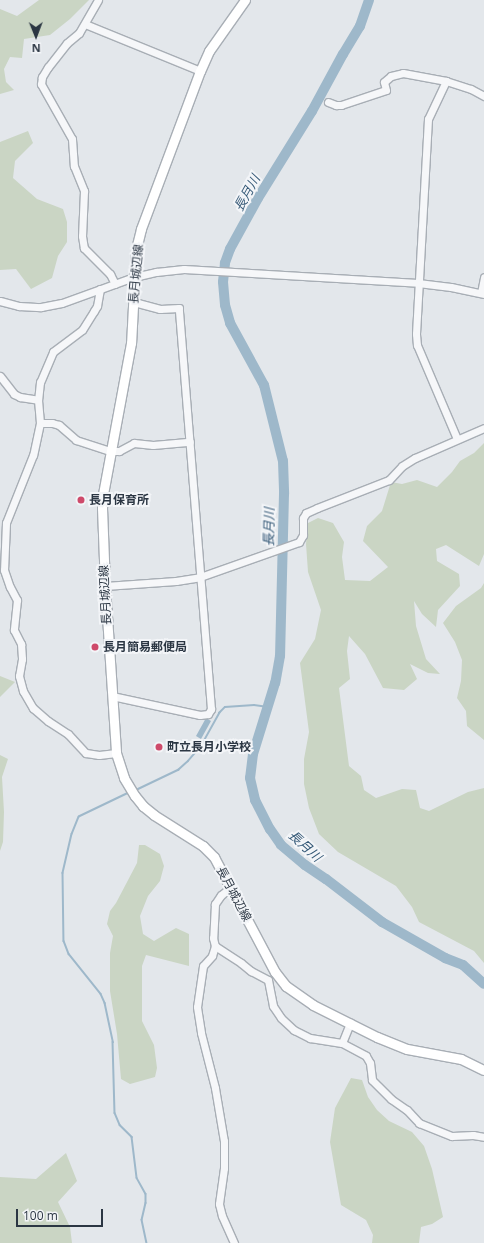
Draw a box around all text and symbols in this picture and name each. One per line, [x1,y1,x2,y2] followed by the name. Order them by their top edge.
[16,16,56,56] north arrow
[32,41,41,56] text: N
[231,172,263,214] water label: 長月川
[126,243,146,305] street label: 長月城辺線
[89,493,149,507] place label: 長月保育所
[76,495,86,505] marker: 長月保育所
[261,507,277,547] water label: 長月川
[96,565,114,625] street label: 長月城辺線
[103,640,187,654] place label: 長月簡易郵便局
[90,642,100,652] marker: 長月簡易郵便局
[167,740,251,754] place label: 町立長月小学校
[154,742,164,752] marker: 町立長月小学校
[285,827,325,865] water label: 長月川
[214,864,254,924] street label: 長月城辺線
[18,1201,105,1227] scale bar
[23,1207,58,1224] text: 100 m

